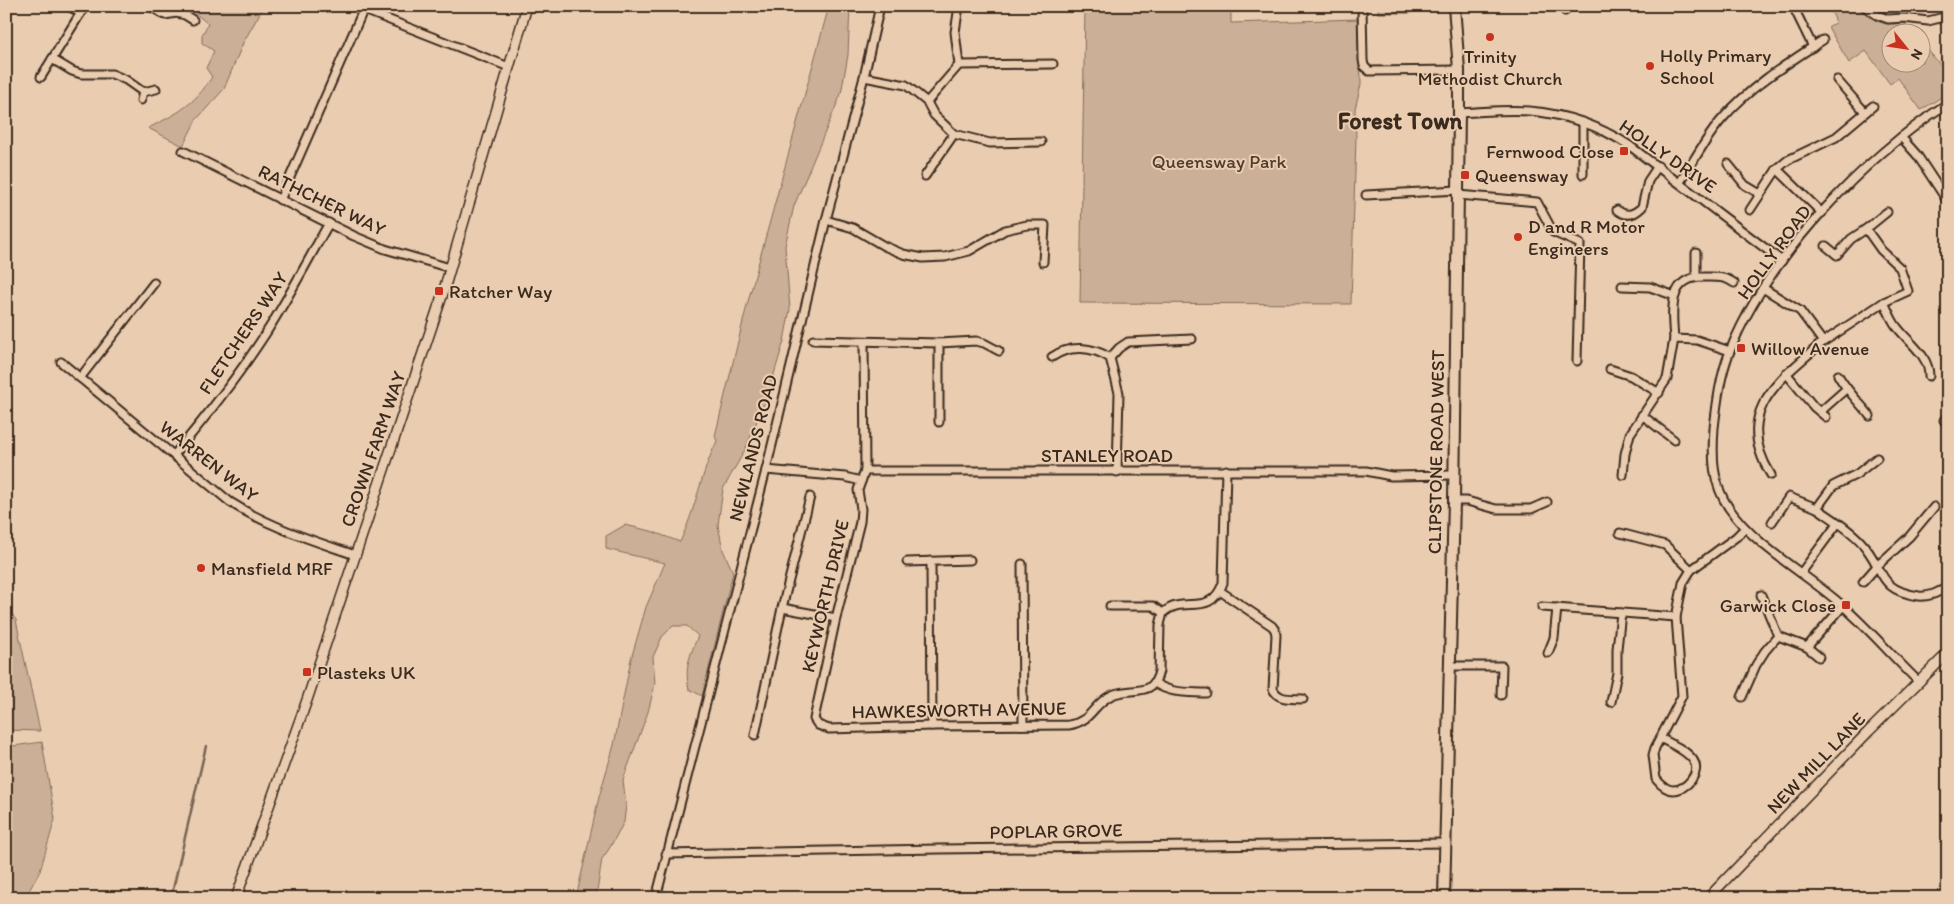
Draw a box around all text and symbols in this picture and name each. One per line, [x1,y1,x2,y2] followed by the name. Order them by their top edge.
[1882,22,1932,72] north arrow
[1484,31,1496,43] marker: Trinity Methodist Church
[1660,44,1771,89] place label: Holly Primary School
[1418,45,1562,90] place label: Trinity Methodist Church
[1907,46,1927,63] text: N
[1644,60,1656,72] marker: Holly Primary School
[1338,106,1463,135] district label: Forest Town
[1615,114,1722,198] street label: HOLLY DRIVE
[1486,140,1614,163] place label: Fernwood Close
[1618,145,1630,157] marker: Fernwood Close
[1152,150,1287,173] park label: Queensway Park
[255,159,390,241] street label: RATHCHER WAY
[1475,164,1568,187] place label: Queensway
[1459,169,1471,181] marker: Queensway
[1732,200,1816,304] street label: HOLLY ROAD
[1528,215,1645,260] place label: D and R Motor Engineers
[1512,231,1524,243] marker: D and R Motor Engineers
[194,267,292,398] street label: FLETCHERS WAY
[449,280,552,303] place label: Ratcher Way
[433,285,445,297] marker: Ratcher Way
[1751,337,1869,360] place label: Willow Avenue
[1735,342,1747,354] marker: Willow Avenue
[1423,349,1449,554] street label: CLIPSTONE ROAD WEST
[336,368,411,530] street label: CROWN FARM WAY
[724,372,782,524] street label: NEWLANDS ROAD
[155,415,263,507] street label: WARREN WAY
[1041,444,1173,467] street label: STANLEY ROAD
[796,517,854,675] street label: KEYWORTH DRIVE
[211,557,333,580] place label: Mansfield MRF
[195,562,207,574] marker: Mansfield MRF
[1720,594,1836,617] place label: Garwick Close
[1840,599,1852,611] marker: Garwick Close
[317,661,416,684] place label: Plasteks UK
[301,666,313,678] marker: Plasteks UK
[851,697,1067,723] street label: HAWKESWORTH AVENUE
[1762,707,1870,819] street label: NEW MILL LANE
[989,818,1123,844] street label: POPLAR GROVE

